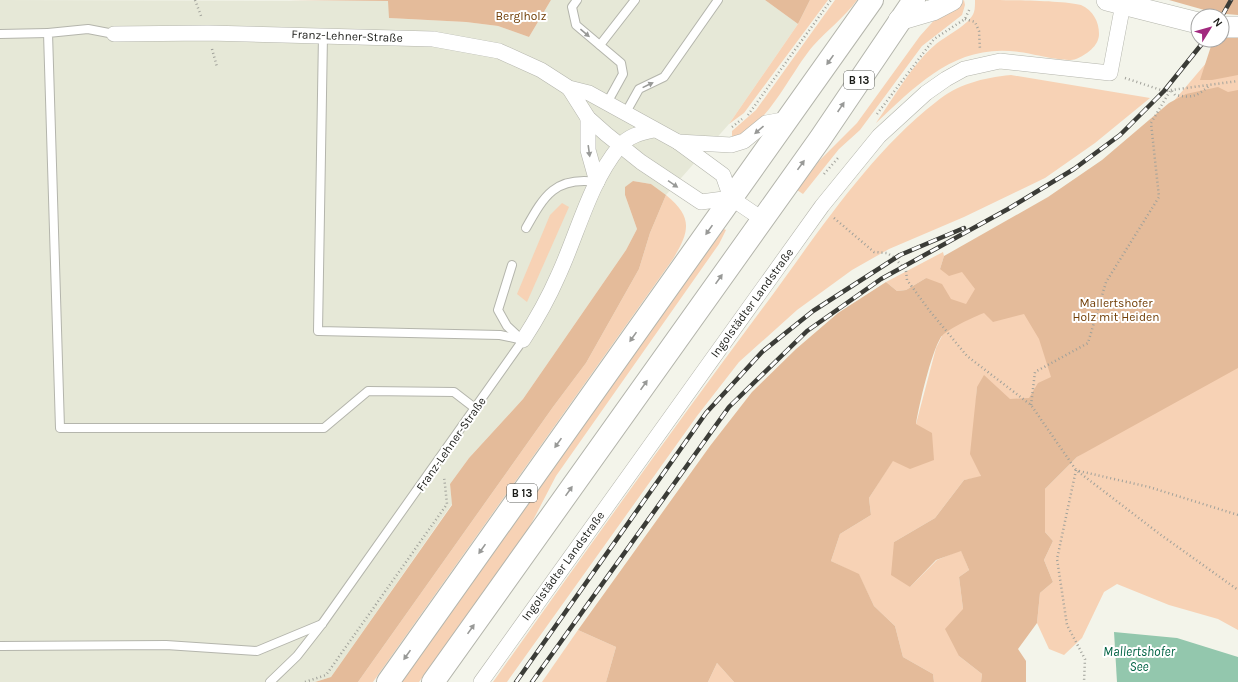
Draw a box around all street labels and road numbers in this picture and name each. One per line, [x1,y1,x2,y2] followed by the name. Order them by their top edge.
[291,27,403,45] street label: Franz-Lehner-Straße
[844,71,874,89] road number: B 13
[708,246,796,360] street label: Ingolstädter Landstraße
[413,394,489,494] street label: Franz-Lehner-Straße
[507,484,537,502] road number: B 13
[519,509,607,623] street label: Ingolstädter Landstraße

